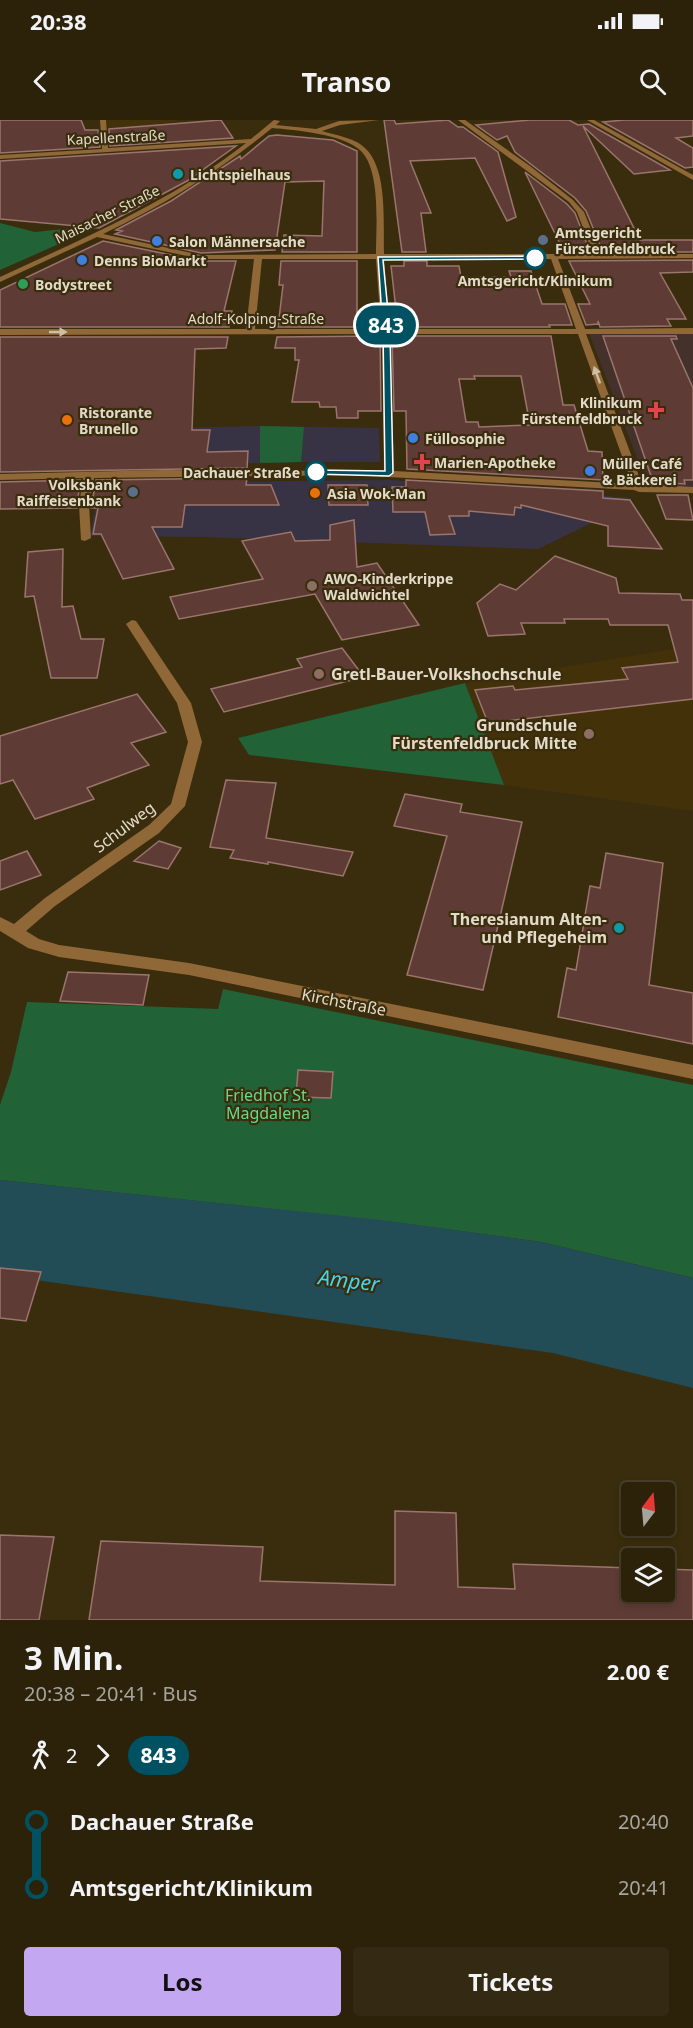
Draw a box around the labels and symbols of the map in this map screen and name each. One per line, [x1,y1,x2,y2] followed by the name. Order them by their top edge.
[66,125,166,149] street label: Kapellenstraße
[190,165,291,184] place label: Lichtspielhaus
[171,167,185,181] marker: Lichtspielhaus
[51,180,163,248] street label: Maisacher Straße
[555,223,676,258] place label: Amtsgericht Fürstenfeldbruck
[169,232,305,251] place label: Salon Männersache
[536,233,550,247] marker: Amtsgericht Fürstenfeldbruck
[150,234,164,248] marker: Salon Männersache
[524,247,546,269] marker: Amtsgericht/Klinikum
[94,251,206,270] place label: Denns BioMarkt
[75,253,89,267] marker: Denns BioMarkt
[458,271,612,290] place label: Amtsgericht/Klinikum
[35,275,112,294] place label: Bodystreet
[16,277,30,291] marker: Bodystreet
[352,306,420,344] line badge: 843
[188,309,324,328] street label: Adolf-Kolping-Straße
[49,327,68,337] one-way arrow
[592,366,602,384] one-way arrow
[521,393,642,428] place label: Klinikum Fürstenfeldbruck
[647,401,665,419] marker: Klinikum Fürstenfeldbruck
[79,403,152,438] place label: Ristorante Brunello
[60,413,74,427] marker: Ristorante Brunello
[425,429,505,448] place label: Füllosophie
[406,431,420,445] marker: Füllosophie
[434,453,556,472] place label: Marien-Apotheke
[602,454,682,489] place label: Müller Café & Bäckerei
[415,455,429,469] marker: Marien-Apotheke
[305,461,327,483] marker: Dachauer Straße
[183,463,300,482] place label: Dachauer Straße
[583,464,597,478] marker: Müller Café & Bäckerei
[16,475,121,510] place label: Volksbank Raiffeisenbank
[327,484,426,503] place label: Asia Wok-Man
[126,485,140,499] marker: Volksbank Raiffeisenbank
[308,486,322,500] marker: Asia Wok-Man
[324,569,453,604] place label: AWO-Kinderkrippe Waldwichtel
[305,579,319,593] marker: AWO-Kinderkrippe Waldwichtel
[331,663,562,685] place label: Gretl-Bauer-Volkshochschule
[312,667,326,681] marker: Gretl-Bauer-Volkshochschule
[392,714,577,754] place label: Grundschule Fürstenfeldbruck Mitte
[582,727,596,741] marker: Grundschule Fürstenfeldbruck Mitte
[89,797,159,857] street label: Schulweg
[451,908,607,948] place label: Theresianum Alten- und Pflegeheim
[612,921,626,935] marker: Theresianum Alten- und Pflegeheim
[300,983,388,1021] street label: Kirchstraße
[225,1084,311,1124] park label: Friedhof St. Magdalena
[315,1262,383,1298] water label: Amper
[621,1482,675,1536] north arrow

